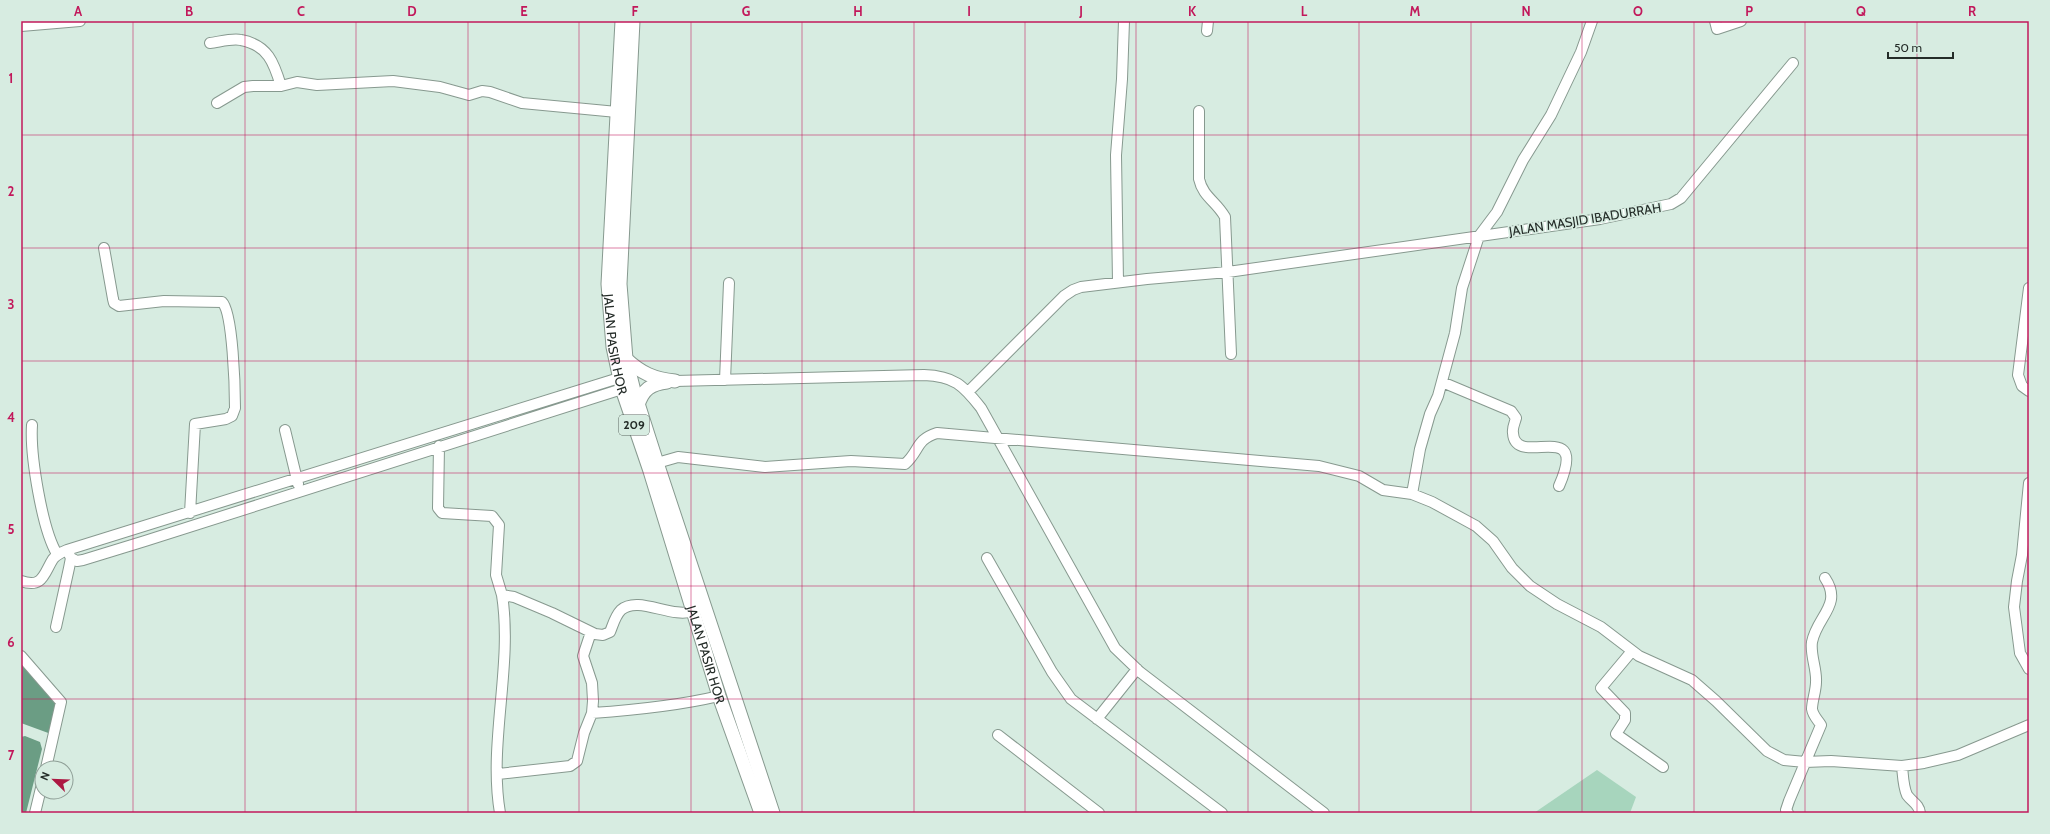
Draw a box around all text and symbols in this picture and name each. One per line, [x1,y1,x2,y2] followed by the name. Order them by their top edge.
[74,3,83,19] text: A
[185,3,193,19] text: B
[297,3,305,19] text: C
[407,3,417,19] text: D
[520,3,528,19] text: E
[632,3,639,19] text: F
[742,3,751,19] text: G
[853,3,863,19] text: H
[967,3,971,19] text: I
[1078,3,1083,19] text: J
[1188,3,1197,19] text: K
[1301,3,1308,19] text: L
[1410,3,1421,19] text: M
[1521,3,1531,19] text: N
[1633,3,1643,19] text: O
[1745,3,1753,19] text: P
[1856,3,1866,19] text: Q
[1968,3,1976,19] text: R
[1888,34,1953,60] scale bar
[1894,40,1922,55] text: 50 m
[9,70,13,86] text: 1
[8,183,15,199] text: 2
[1507,199,1662,239] street label: JALAN MASJID IBADURRAH
[601,292,631,397] street label: JALAN PASIR HOR
[7,296,15,312] text: 3
[7,409,15,425] text: 4
[619,415,649,435] road number: 209
[8,521,15,537] text: 5
[683,603,729,706] street label: JALAN PASIR HOR
[7,634,15,650] text: 6
[8,747,15,763] text: 7
[34,760,74,800] north arrow
[37,770,53,782] text: N

